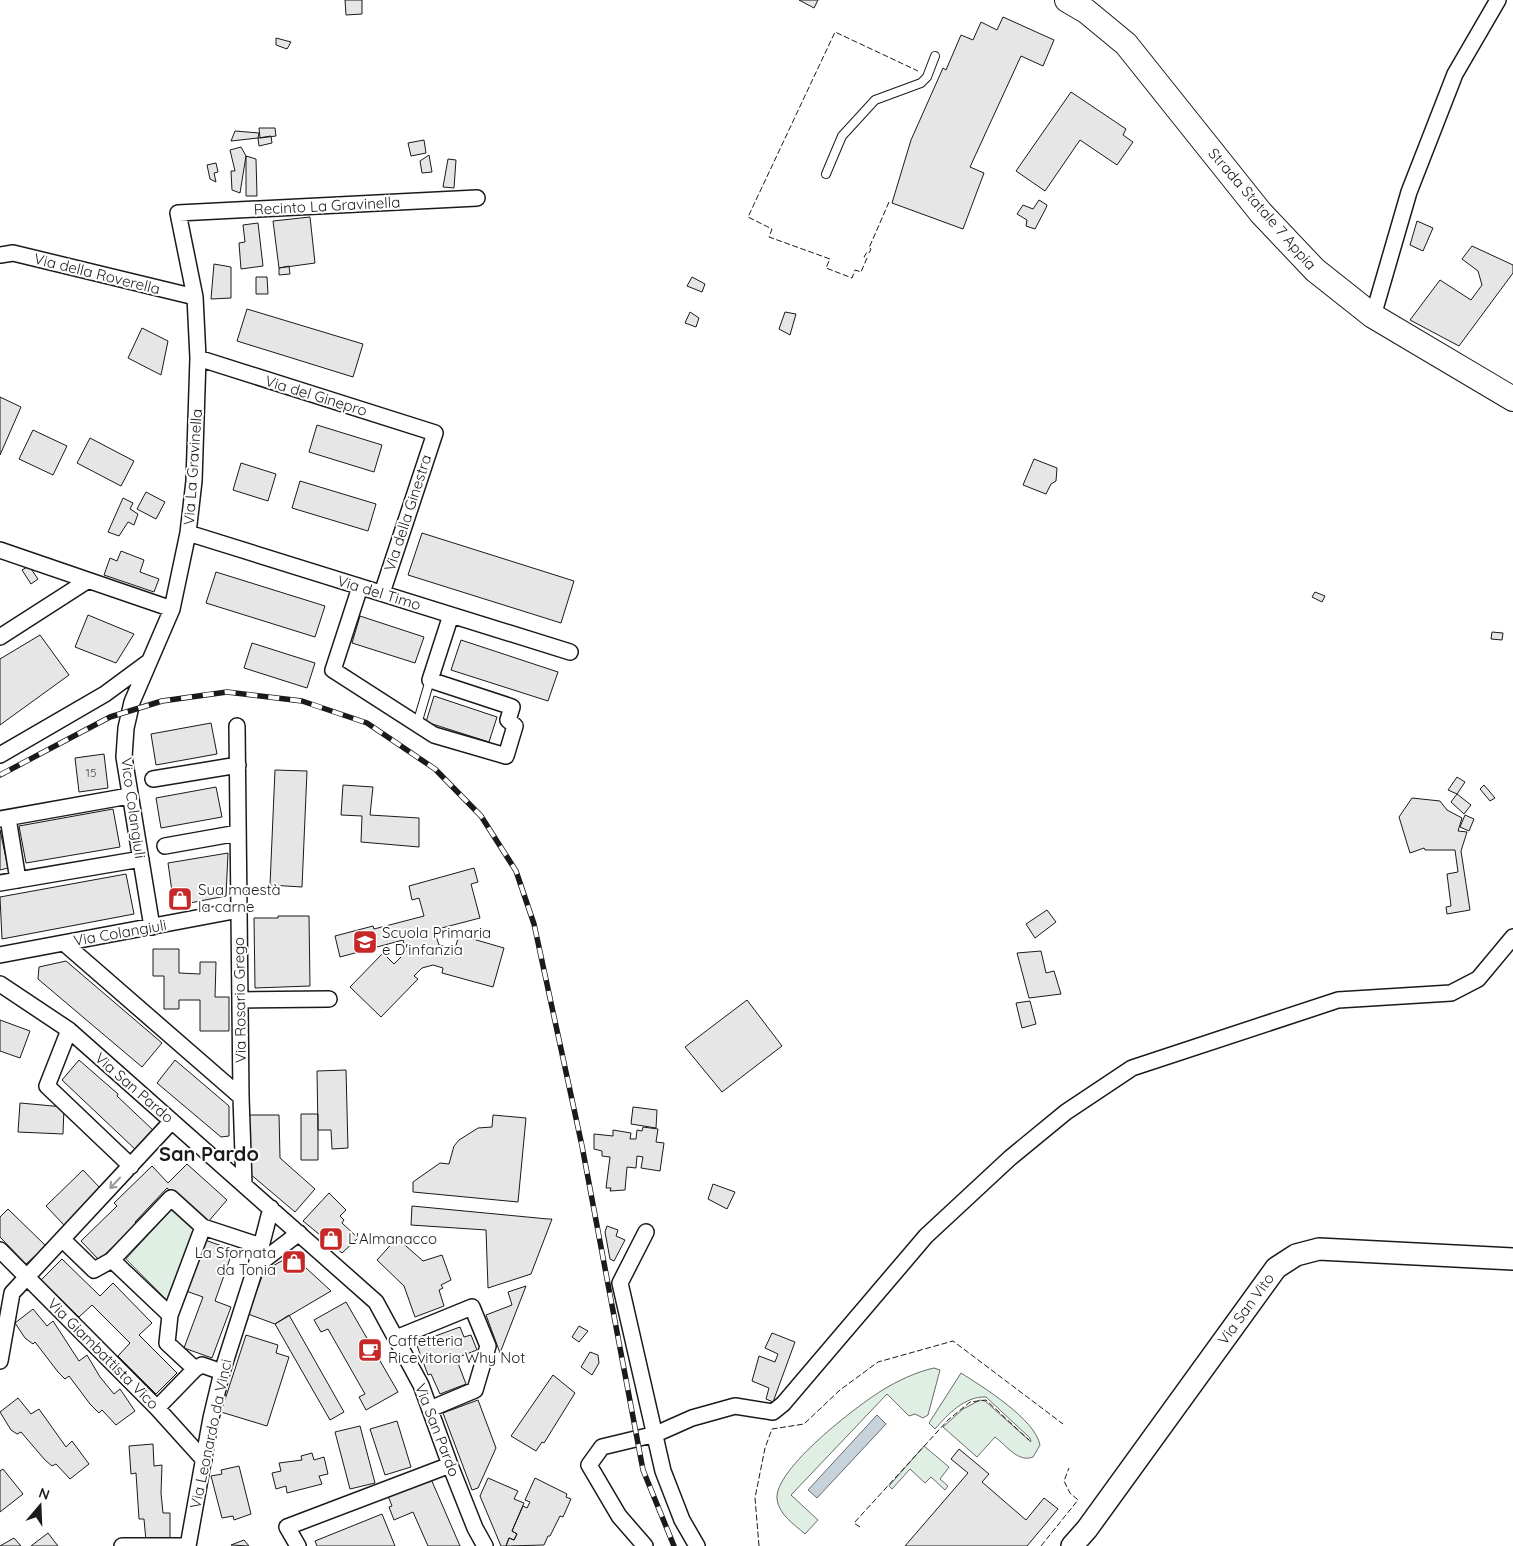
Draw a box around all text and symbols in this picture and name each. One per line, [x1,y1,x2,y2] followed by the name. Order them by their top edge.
[1204,144,1320,273] street label: Strada Statale 7 Appia
[253,192,401,219] street label: Recinto La Gravinella
[32,249,162,298] street label: Via della Roverella
[263,371,370,420] street label: Via del Ginepro
[179,408,206,526] street label: Via La Gravinella
[380,452,435,574] street label: Via della Ginestra
[335,571,423,614] street label: Via del Timo
[117,756,150,860] street label: Vico Colangiuli
[86,765,96,780] house number: 15
[198,880,281,916] place label: Sua maestà la carne
[167,886,193,912] shop icon: Sua maestà la carne
[72,915,168,950] street label: Via Colangiuli
[382,923,491,959] place label: Scuola Primaria e D'infanzia
[352,929,378,955] school or university icon: Scuola Primaria e D'infanzia
[229,937,250,1063] street label: Via Rosario Grego
[91,1048,178,1127] street label: Via San Pardo
[159,1141,259,1166] district label: San Pardo
[109,1176,121,1189] one-way arrow
[318,1226,344,1252] shop icon: L'Almanacco
[348,1229,437,1248] place label: L'Almanacco
[195,1243,276,1279] place label: La Sfornata da Tonia
[281,1249,307,1275] shop icon: La Sfornata da Tonia
[1213,1269,1278,1348] street label: Via San Vito
[44,1294,163,1413] street label: Via Giambattista Vico
[388,1331,525,1367] place label: Caffetteria Ricevitoria Why Not
[357,1337,383,1363] cafe icon: Caffetteria Ricevitoria Why Not
[185,1357,236,1510] street label: Via Leonardo da Vinci
[411,1381,464,1479] street label: Via San Pardo
[15,1481,65,1531] north arrow
[36,1484,52,1504] text: N

